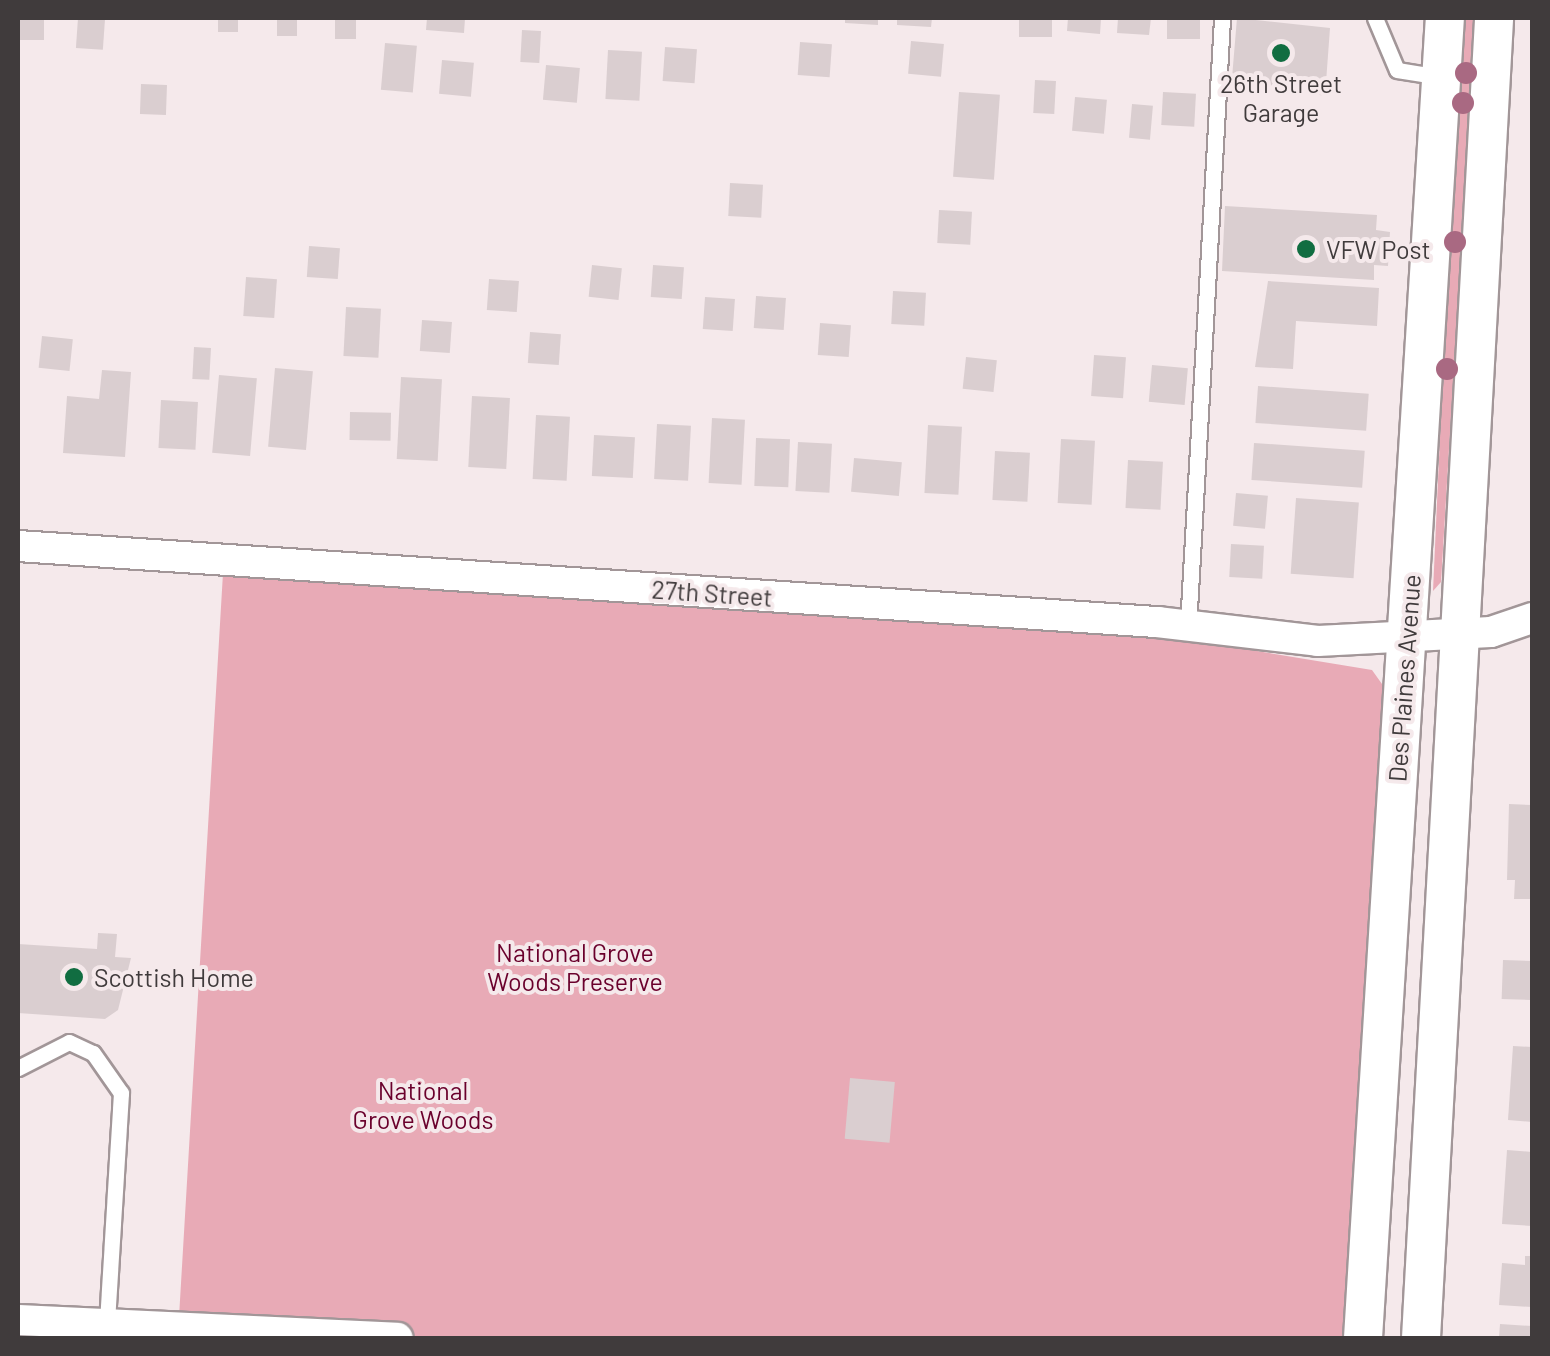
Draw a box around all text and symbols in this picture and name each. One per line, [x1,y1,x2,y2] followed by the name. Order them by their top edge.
[1270,42,1292,64] marker: 26th Street Garage
[1220,69,1342,128] place label: 26th Street Garage
[1326,234,1431,264] place label: VFW Post
[1295,238,1317,260] marker: VFW Post
[1382,573,1426,783] street label: Des Plaines Avenue
[651,574,773,612] street label: 27th Street
[487,938,663,997] park label: National Grove Woods Preserve
[94,962,254,992] place label: Scottish Home
[63,966,85,988] marker: Scottish Home
[353,1076,493,1135] park label: National Grove Woods

